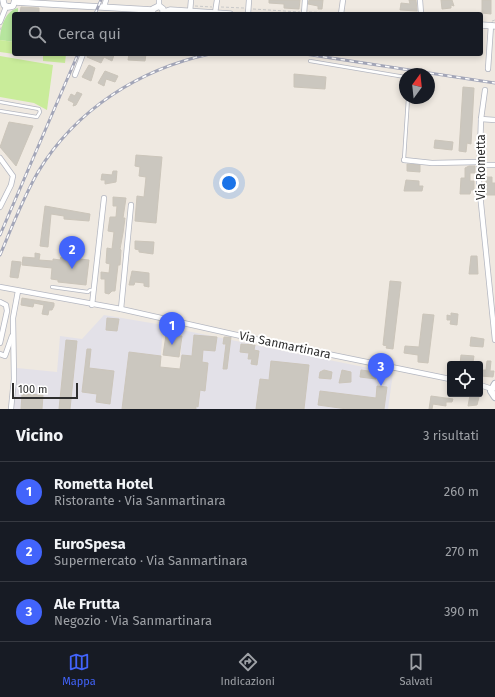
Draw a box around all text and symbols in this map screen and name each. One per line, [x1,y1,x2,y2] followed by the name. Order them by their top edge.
[12,12,483,56] search box
[26,23,48,45] icon: search
[58,25,121,43] text: Cerca qui
[399,68,435,104] north arrow
[474,134,488,200] street label: Via Rometta
[219,173,239,193] your location
[59,236,85,269] pin: 2
[159,312,185,345] pin: 1
[238,328,332,362] street label: Via Sanmartinara
[368,353,394,386] pin: 3
[447,361,483,397] map controls
[447,361,483,397] button: locate
[12,381,78,400] scale bar
[18,383,47,396] text: 100 m
[16,425,63,446] text: Vicino
[423,428,479,443] text: 3 risultati
[54,475,153,493] text: Rometta Hotel
[26,484,32,499] text: 1
[444,484,479,499] text: 260 m
[54,493,226,508] text: Ristorante · Via Sanmartinara
[54,535,126,553] text: EuroSpesa
[26,544,32,559] text: 2
[445,544,479,559] text: 270 m
[54,553,248,568] text: Supermercato · Via Sanmartinara
[54,595,120,613] text: Ale Frutta
[26,604,32,619] text: 3
[444,604,479,619] text: 390 m
[54,613,212,628] text: Negozio · Via Sanmartinara
[62,651,96,688] tab: Mappa
[220,651,275,688] tab: Indicazioni
[399,651,433,688] tab: Salvati

